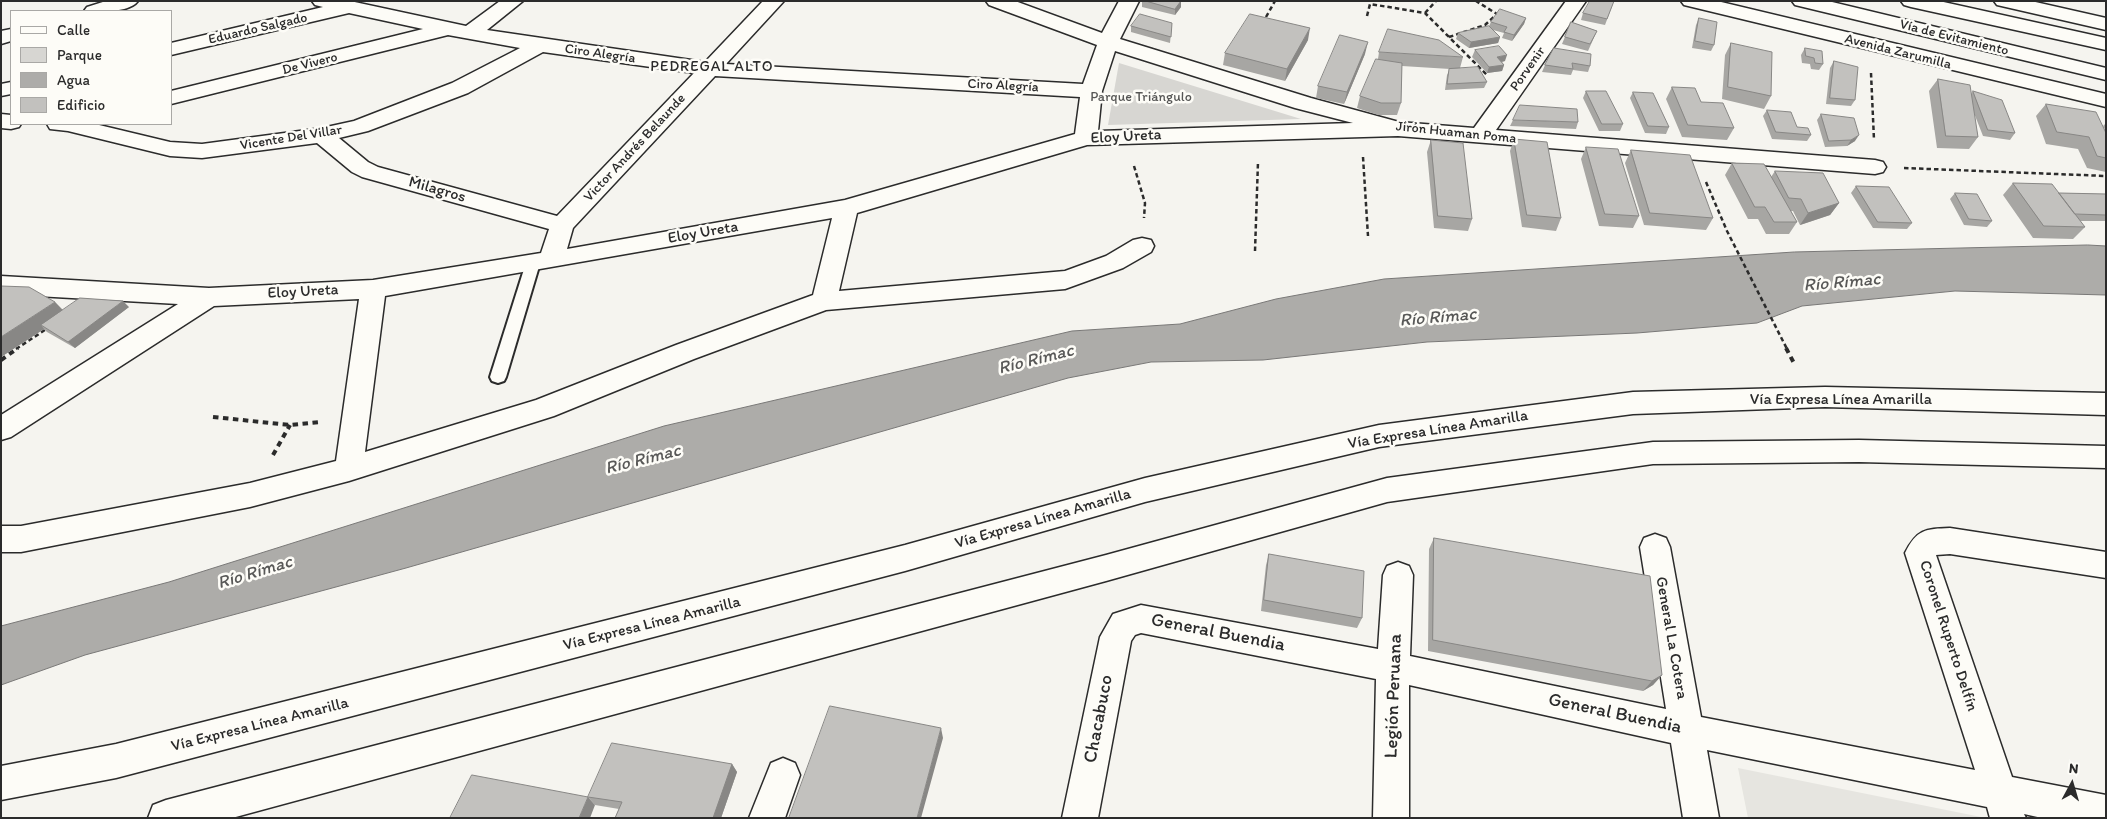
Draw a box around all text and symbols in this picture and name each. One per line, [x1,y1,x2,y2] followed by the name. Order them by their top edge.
[207,9,309,49] street label: Eduardo Salgado
[10,10,172,125] legend
[1898,16,2010,60] street label: Vía de Evitamiento
[57,21,90,39] text: Calle
[1843,31,1953,73] street label: Avenida Zarumilla
[564,41,636,67] street label: Ciro Alegría
[1507,44,1549,94] street label: Porvenir
[57,46,102,64] text: Parque
[281,49,339,79] street label: De Vivero
[648,58,776,76] district label: PEDREGAL ALTO
[57,71,90,89] text: Agua
[967,76,1039,96] street label: Ciro Alegría
[1090,89,1192,105] park label: Parque Triángulo
[581,91,689,205] street label: Victor Andrés Belaunde
[57,96,105,114] text: Edificio
[1395,118,1517,148] street label: Jirón Huaman Poma
[239,122,343,154] street label: Vicente Del Villar
[1090,126,1162,148] street label: Eloy Ureta
[406,173,468,207] street label: Milagros
[666,217,740,249] street label: Eloy Ureta
[1803,269,1881,297] water label: Río Rímac
[267,281,339,303] street label: Eloy Ureta
[1399,304,1477,332] water label: Río Rímac
[996,340,1076,380] water label: Río Rímac
[1750,390,1932,410] street label: Vía Expresa Línea Amarilla
[1346,406,1530,454] street label: Vía Expresa Línea Amarilla
[603,440,683,480] water label: Río Rímac
[953,485,1133,553] street label: Vía Expresa Línea Amarilla
[215,551,295,595] water label: Río Rímac
[1915,558,1981,714] street label: Coronel Ruperto Delfín
[1651,575,1691,701] street label: General La Cotera
[561,593,743,655] street label: Vía Expresa Línea Amarilla
[1149,609,1287,657] street label: General Buendia
[1380,633,1408,759] street label: Legión Peruana
[1079,673,1119,765] street label: Chacabuco
[1546,689,1684,739] street label: General Buendia
[169,694,351,756] street label: Vía Expresa Línea Amarilla
[2047,759,2097,809] north arrow
[2068,760,2079,778] text: N

